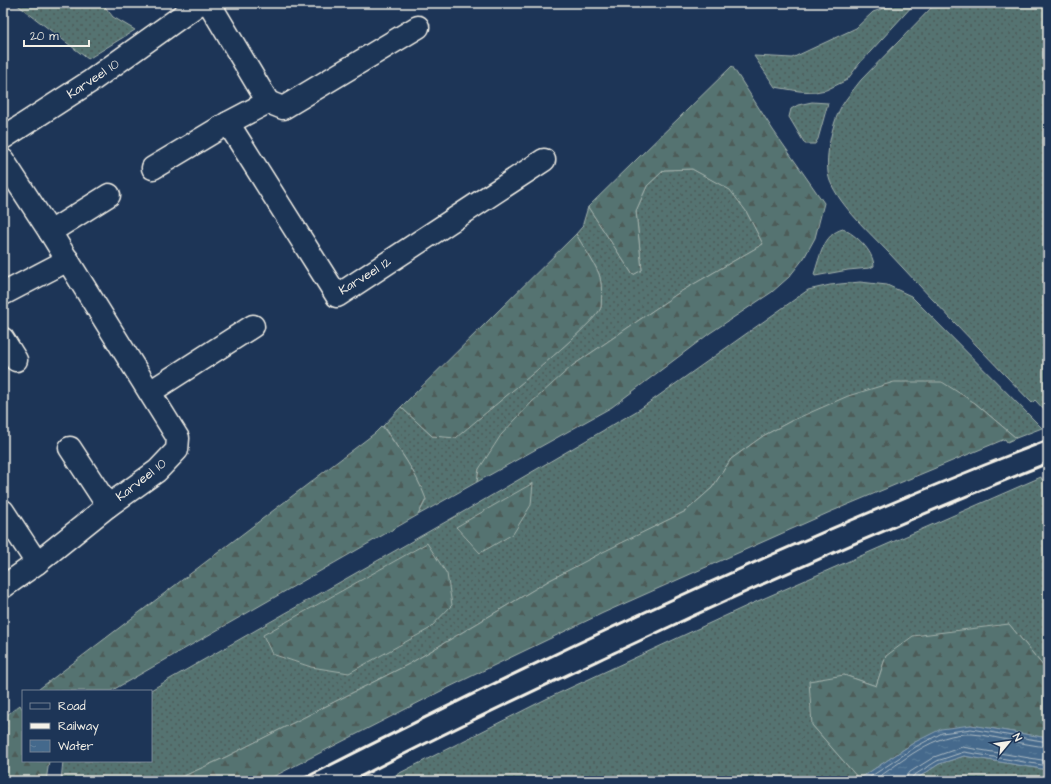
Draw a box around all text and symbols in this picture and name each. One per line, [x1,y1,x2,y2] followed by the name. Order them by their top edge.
[24,22,89,48] scale bar
[30,28,59,45] text: 20 m
[63,55,123,103] street label: Karveel 10
[335,252,395,299] street label: Karveel 12
[112,455,170,505] street label: Karveel 10
[22,690,152,762] legend
[58,698,86,715] text: Road
[58,718,99,736] text: Railway
[989,722,1029,762] north arrow
[1009,731,1026,744] text: N
[58,738,94,755] text: Water

